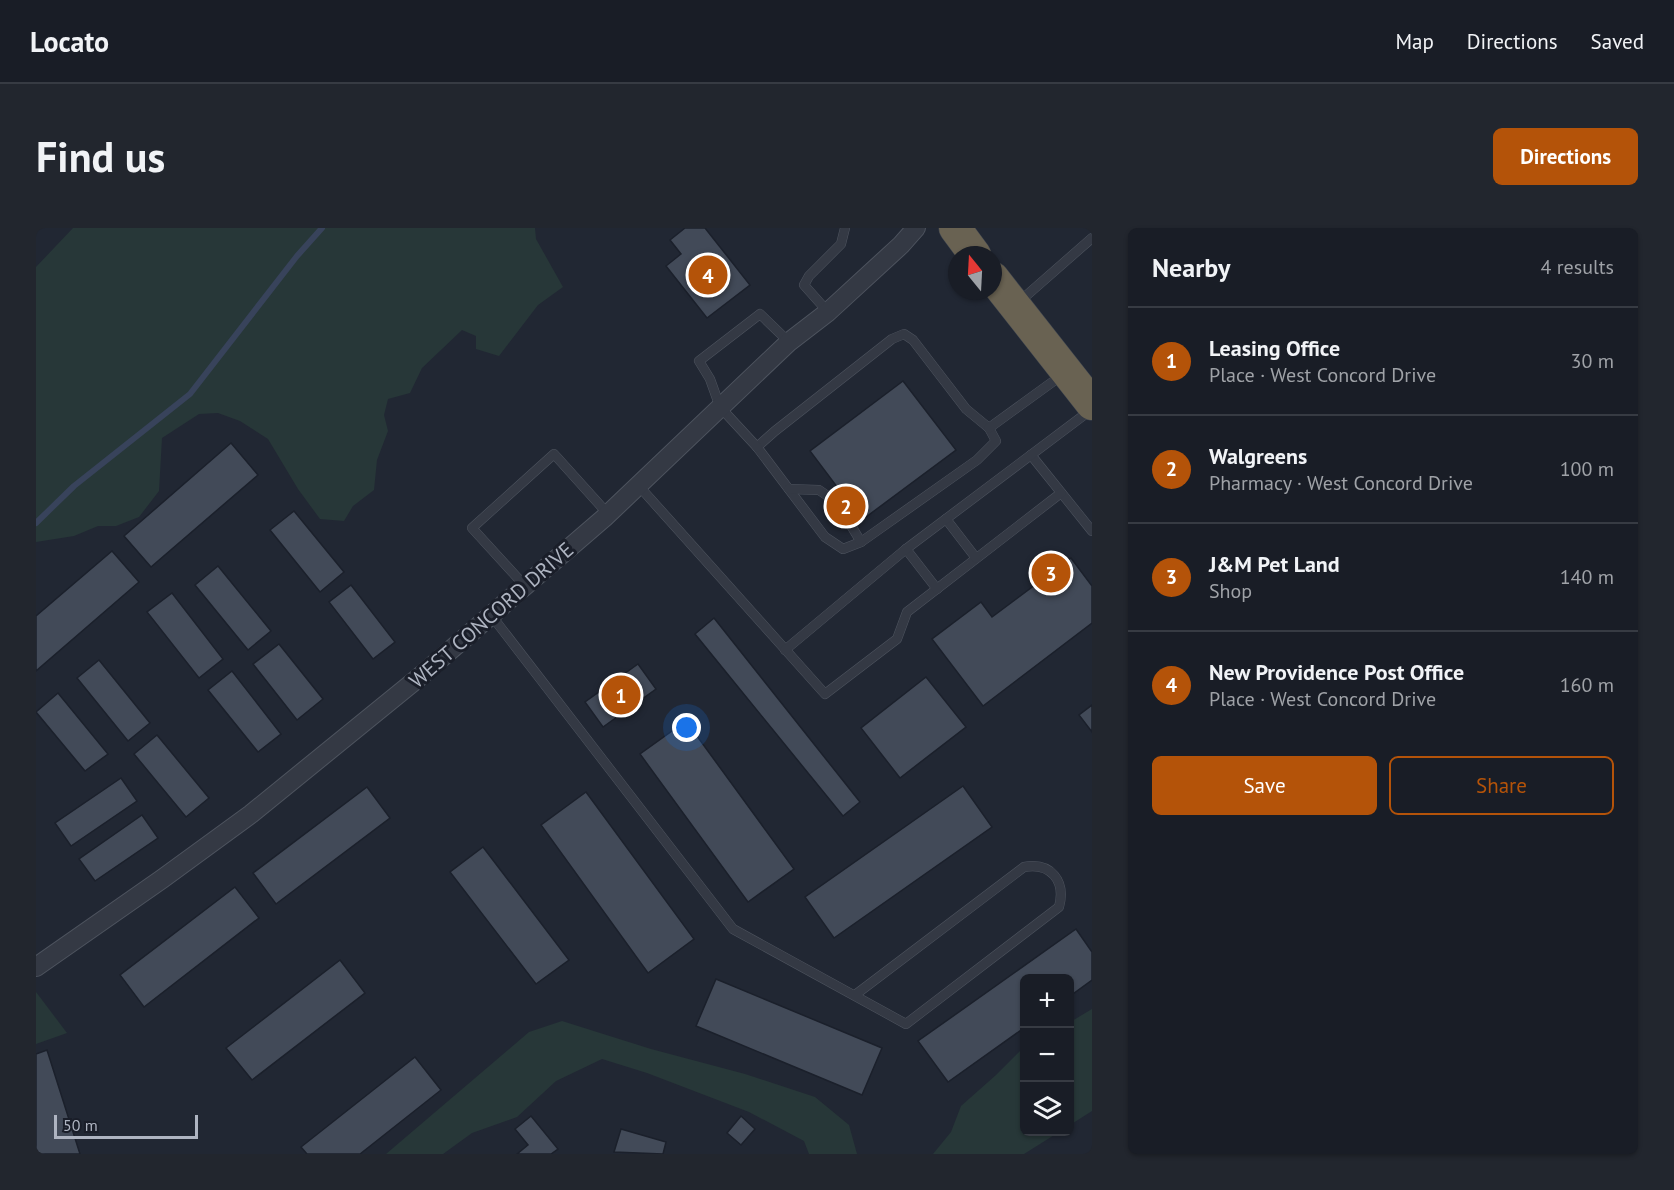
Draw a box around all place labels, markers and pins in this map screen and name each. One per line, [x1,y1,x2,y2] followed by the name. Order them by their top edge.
[688,252,728,298] pin: 4
[826,484,866,528] pin: 2
[1032,550,1070,596] pin: 3
[602,672,640,718] pin: 1

